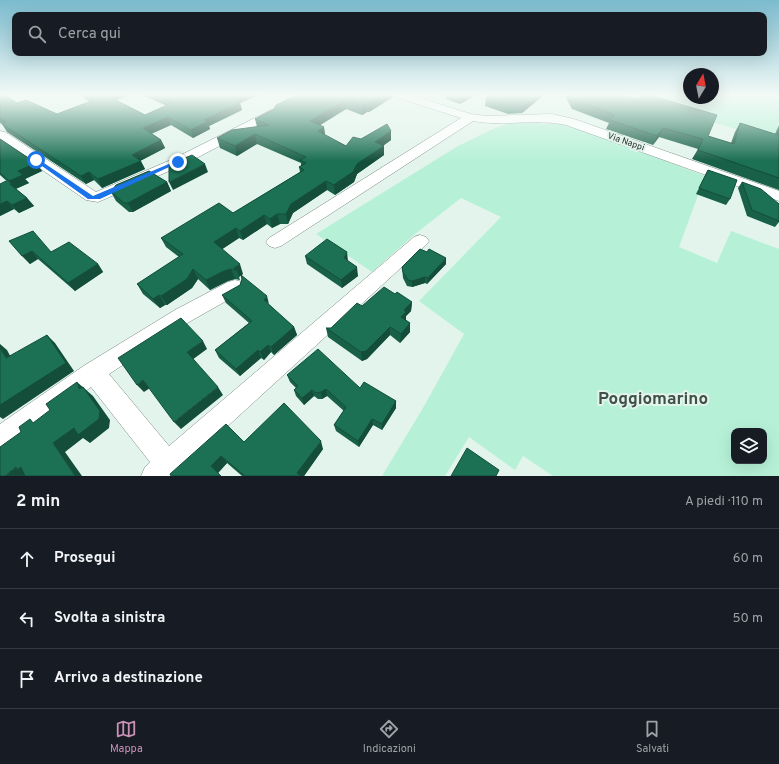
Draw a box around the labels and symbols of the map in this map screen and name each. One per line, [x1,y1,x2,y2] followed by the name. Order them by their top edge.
[683,68,719,104] north arrow
[606,131,646,153] street label: Via Nappi
[27,151,45,169] route start
[169,153,187,171] route end
[598,389,708,411] district label: Poggiomarino

